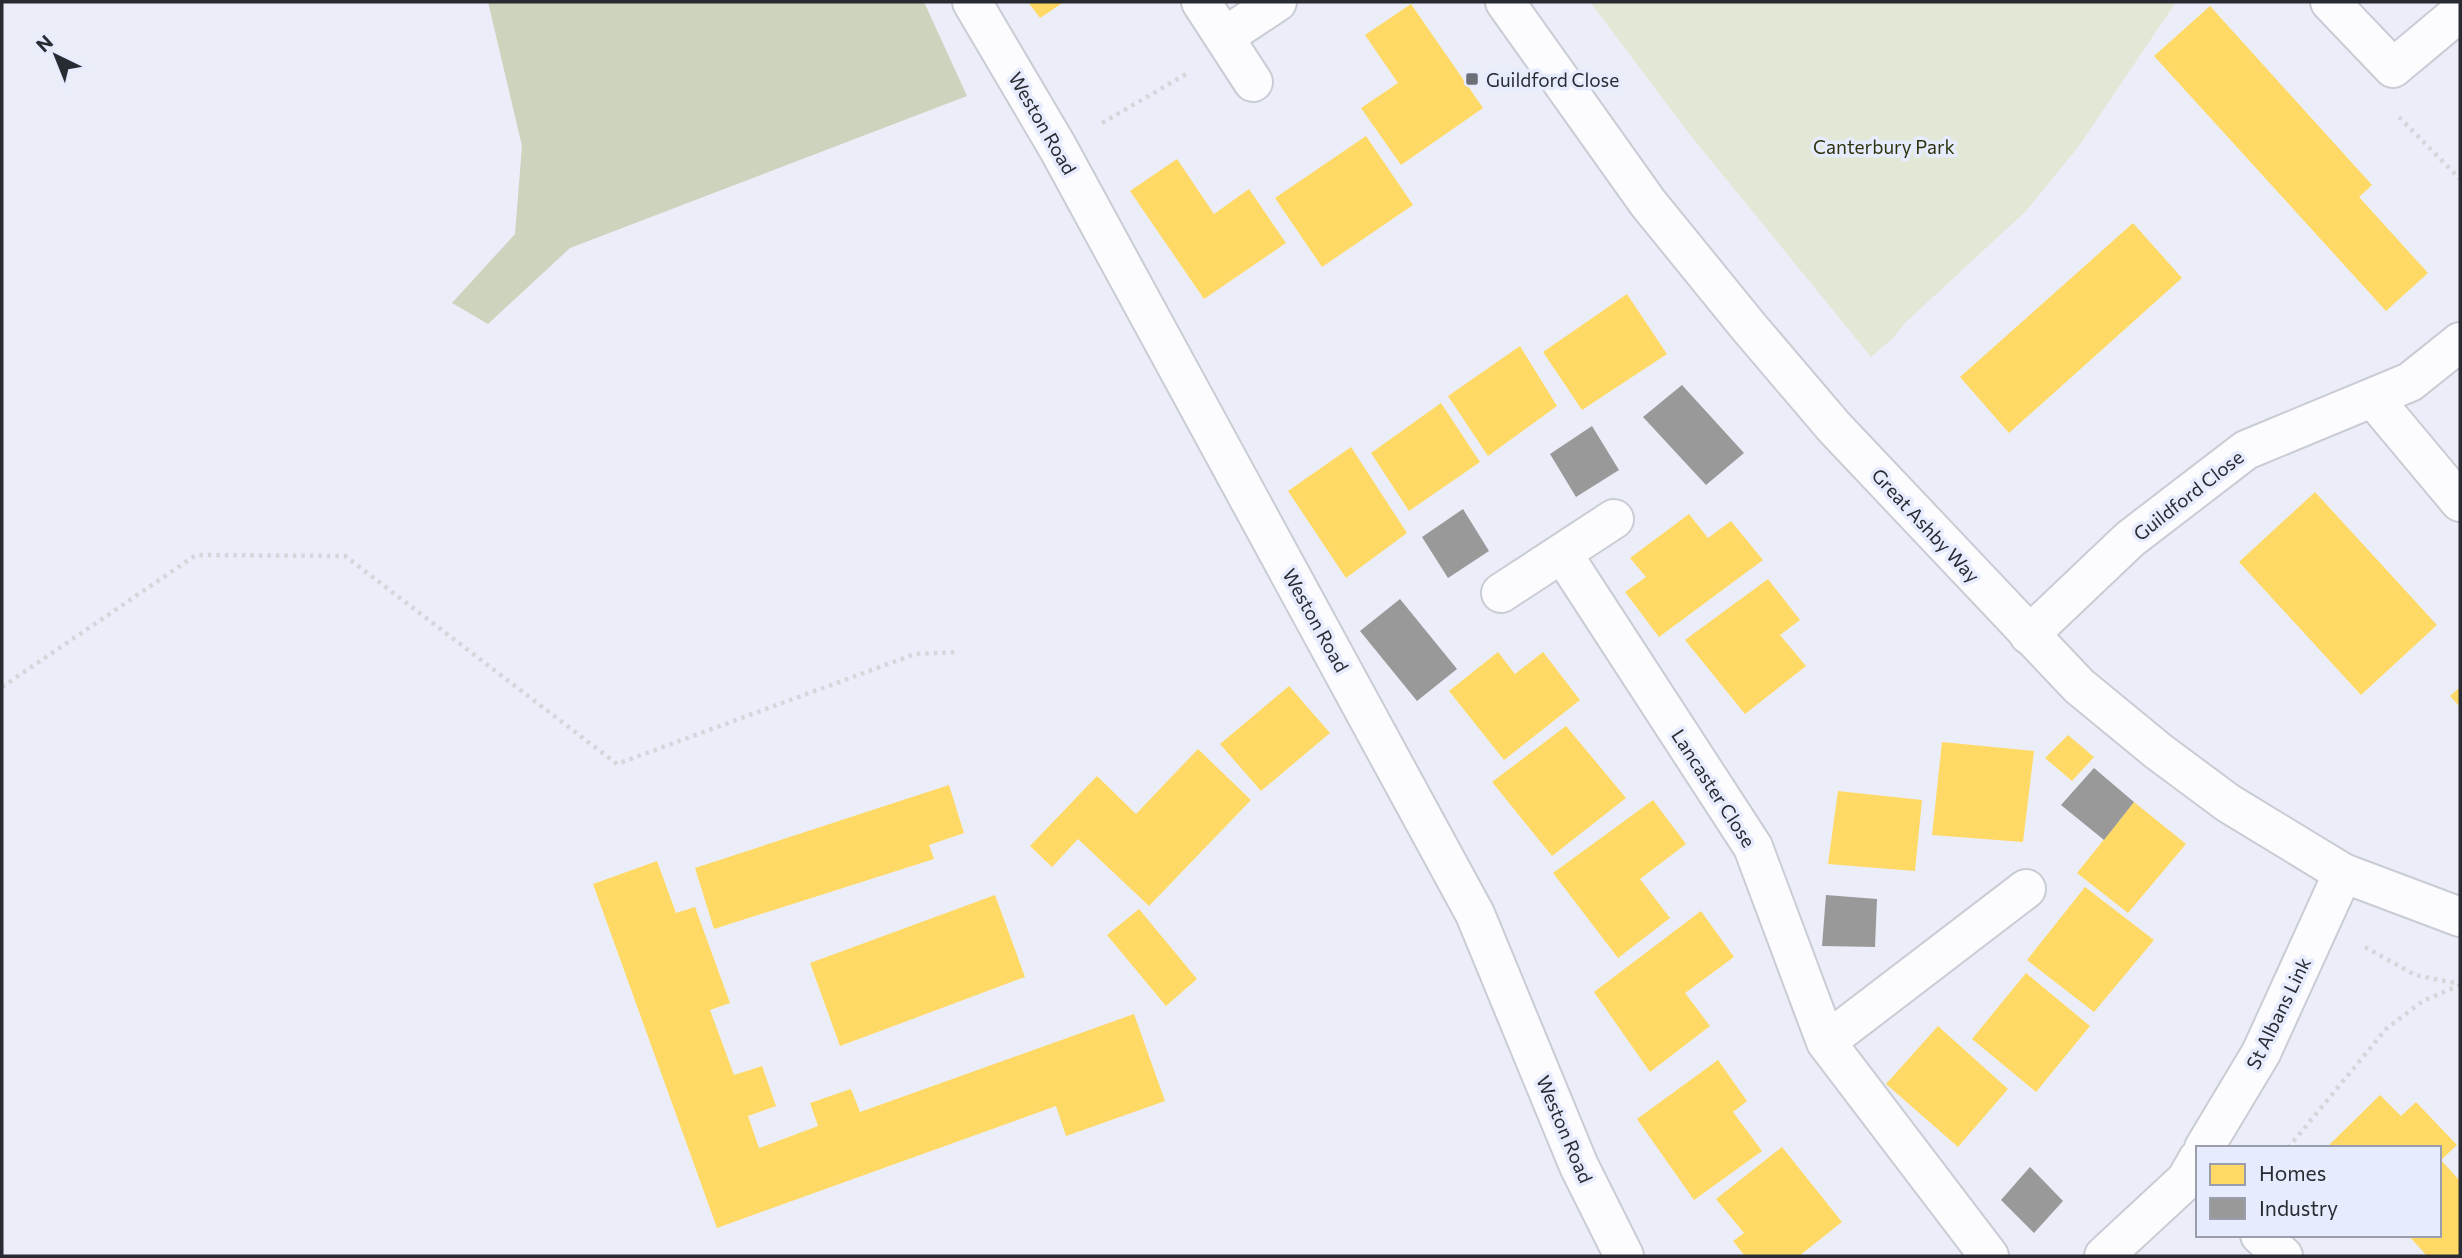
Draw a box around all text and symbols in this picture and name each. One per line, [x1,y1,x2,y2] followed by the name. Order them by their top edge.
[21,21,91,91] north arrow
[31,30,57,56] text: N
[1004,68,1082,178] street label: Weston Road
[1486,68,1619,91] place label: Guildford Close
[1464,71,1480,87] marker: Guildford Close
[1813,135,1955,158] park label: Canterbury Park
[2128,445,2248,545] street label: Guildford Close
[1867,463,1985,587] street label: Great Ashby Way
[1278,564,1354,676] street label: Weston Road
[1667,725,1761,851] street label: Lancaster Close
[2241,953,2315,1073] street label: St Albans Link
[1532,1072,1598,1186] street label: Weston Road
[2196,1146,2441,1237] legend
[2259,1160,2326,1185] text: Homes
[2259,1195,2338,1220] text: Industry

